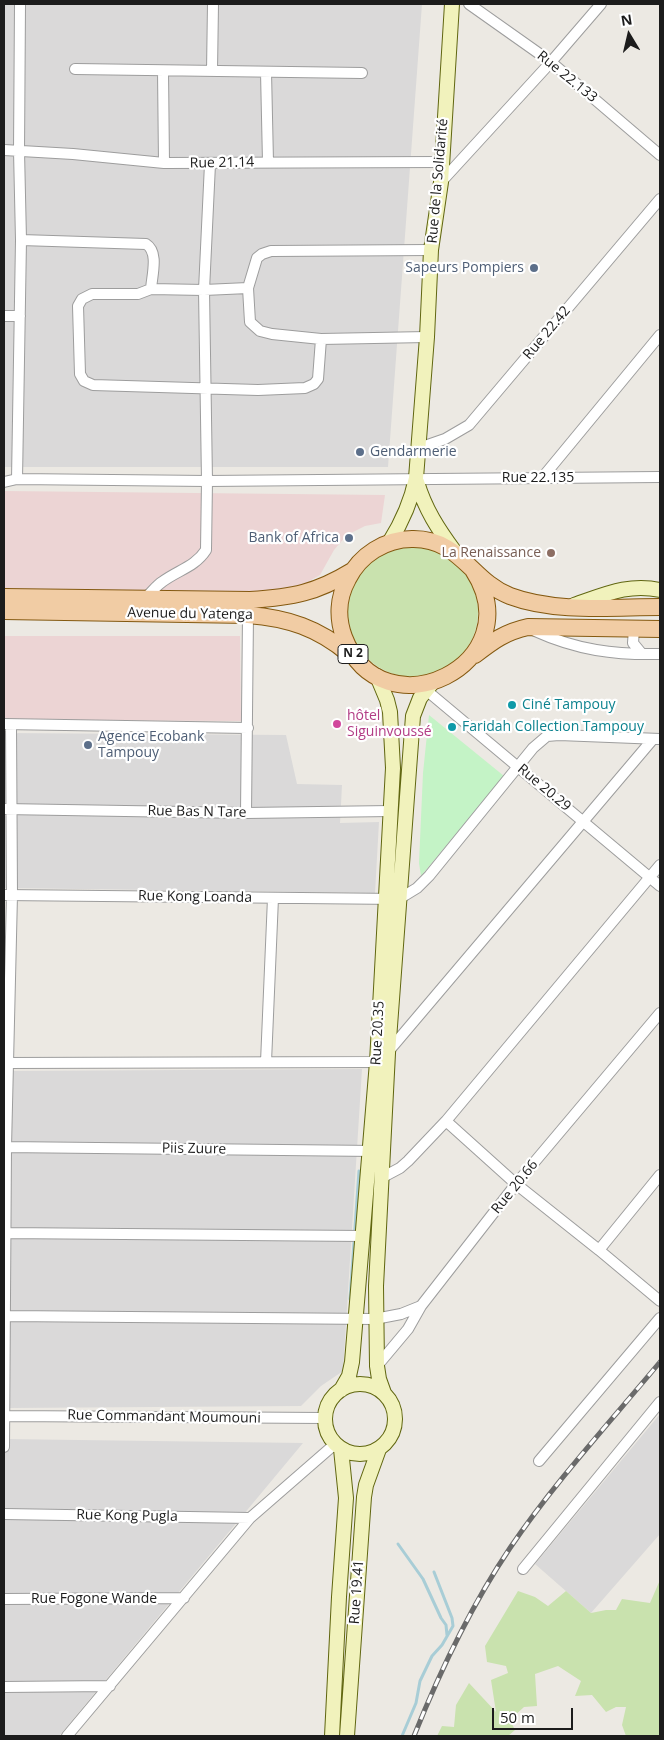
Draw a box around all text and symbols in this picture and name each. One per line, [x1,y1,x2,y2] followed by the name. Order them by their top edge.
[619,9,634,30] text: N
[604,10,654,60] north arrow
[534,48,600,106] street label: Rue 22.133
[424,118,452,244] street label: Rue de la Solidarité
[190,154,254,172] street label: Rue 21.14
[405,260,524,276] place label: Sapeurs Pompiers
[528,262,540,274] marker: Sapeurs Pompiers
[520,303,574,363] street label: Rue 22.42
[370,444,457,460] place label: Gendarmerie
[354,446,366,458] marker: Gendarmerie
[502,470,574,486] street label: Rue 22.135
[249,530,339,546] place label: Bank of Africa
[343,532,355,544] marker: Bank of Africa
[442,545,541,561] place label: La Renaissance
[545,547,557,559] marker: La Renaissance
[127,605,253,623] street label: Avenue du Yatenga
[338,644,368,664] road number: N 2
[522,697,615,713] place label: Ciné Tampouy
[506,699,518,711] marker: Ciné Tampouy
[347,708,432,740] place label: hôtel Siguinvoussé
[331,718,343,730] marker: hôtel Siguinvoussé
[462,719,644,735] place label: Faridah Collection Tampouy
[446,721,458,733] marker: Faridah Collection Tampouy
[98,729,204,762] place label: Agence Ecobank Tampouy
[82,739,94,751] marker: Agence Ecobank Tampouy
[514,761,574,815] street label: Rue 20.29
[147,803,247,821] street label: Rue Bas N Tare
[138,888,252,906] street label: Rue Kong Loanda
[368,1000,388,1066] street label: Rue 20.35
[162,1140,226,1158] street label: Piis Zuure
[488,1157,542,1217] street label: Rue 20.66
[67,1407,261,1427] street label: Rue Commandant Moumouni
[76,1507,178,1525] street label: Rue Kong Pugla
[346,1559,368,1625] street label: Rue 19.41
[31,1591,157,1607] street label: Rue Fogone Wande
[494,1698,575,1730] scale bar
[500,1707,535,1727] text: 50 m

